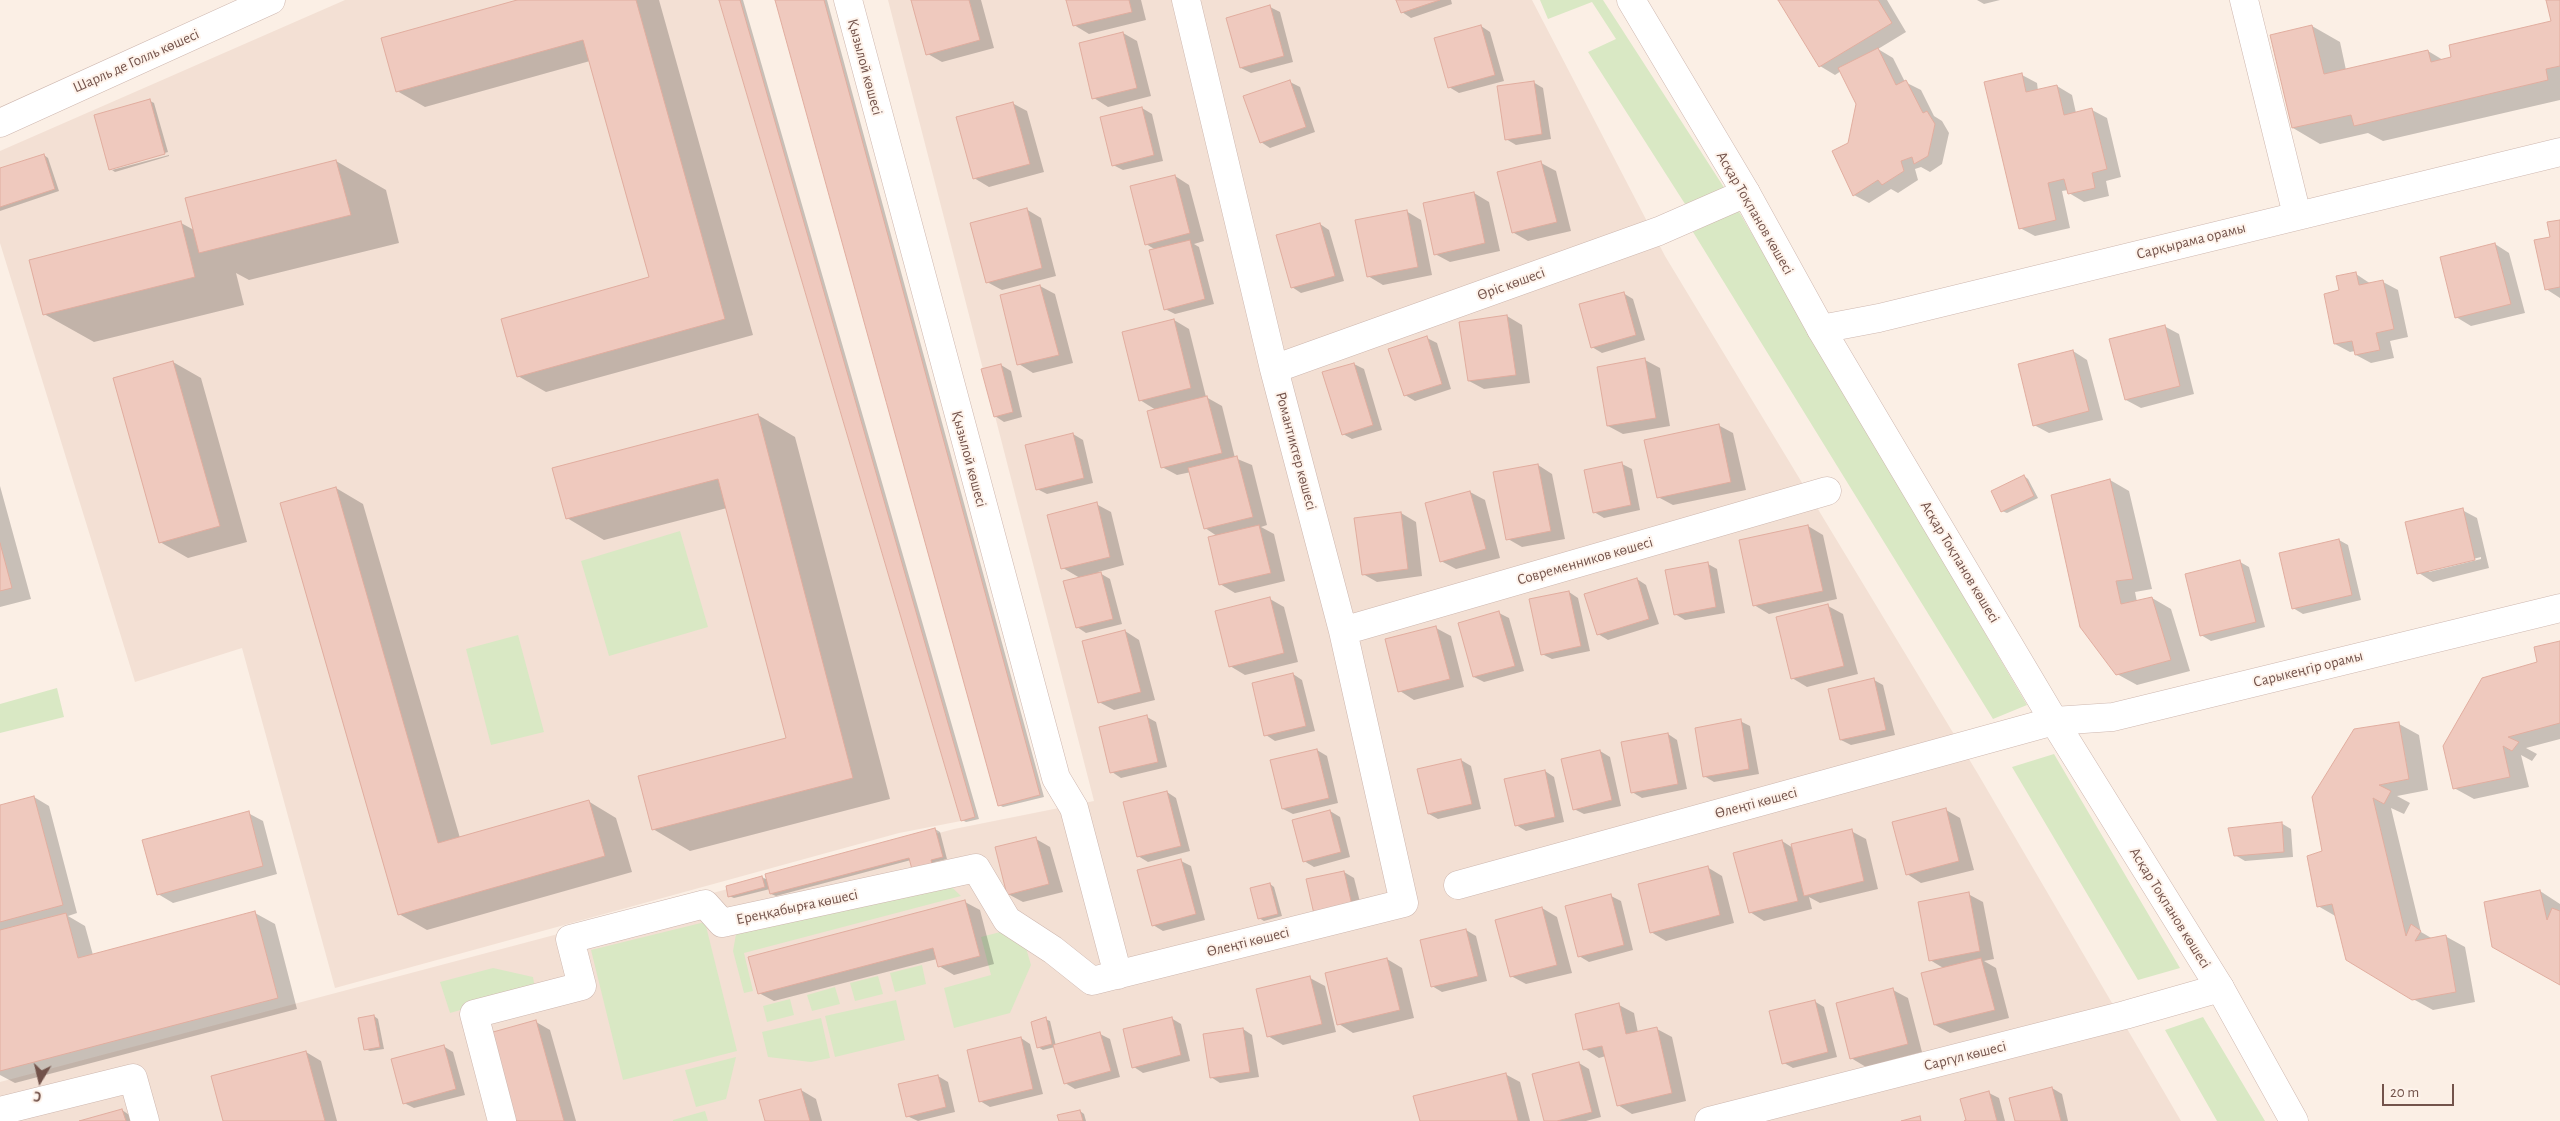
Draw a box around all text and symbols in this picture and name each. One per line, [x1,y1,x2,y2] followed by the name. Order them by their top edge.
[843,17,887,117] street label: Қызылой көшесі
[70,25,202,97] street label: Шарль де Голль көшесі
[1712,148,1798,278] street label: Асқар Тоқпанов көшесі
[2134,219,2248,263] street label: Сарқырама орамы
[1475,263,1547,305] street label: Өріс көшесі
[1272,390,1320,512] street label: Романтиктер көшесі
[947,409,991,509] street label: Қызылой көшесі
[1916,498,2004,626] street label: Асқар Тоқпанов көшесі
[1515,533,1655,589] street label: Современников көшесі
[2251,647,2365,691] street label: Сарыкеңгір орамы
[1713,783,1799,823] street label: Өлеңті көшесі
[2125,844,2215,972] street label: Асқар Тоқпанов көшесі
[734,885,860,929] street label: Ереңқабырға көшесі
[1205,923,1291,961] street label: Өлеңті көшесі
[1922,1037,2008,1075] street label: Саргүл көшесі
[15,1056,65,1106] north arrow
[2385,1074,2458,1106] scale bar
[2390,1085,2419,1100] text: 20 m
[33,1088,43,1103] text: С

